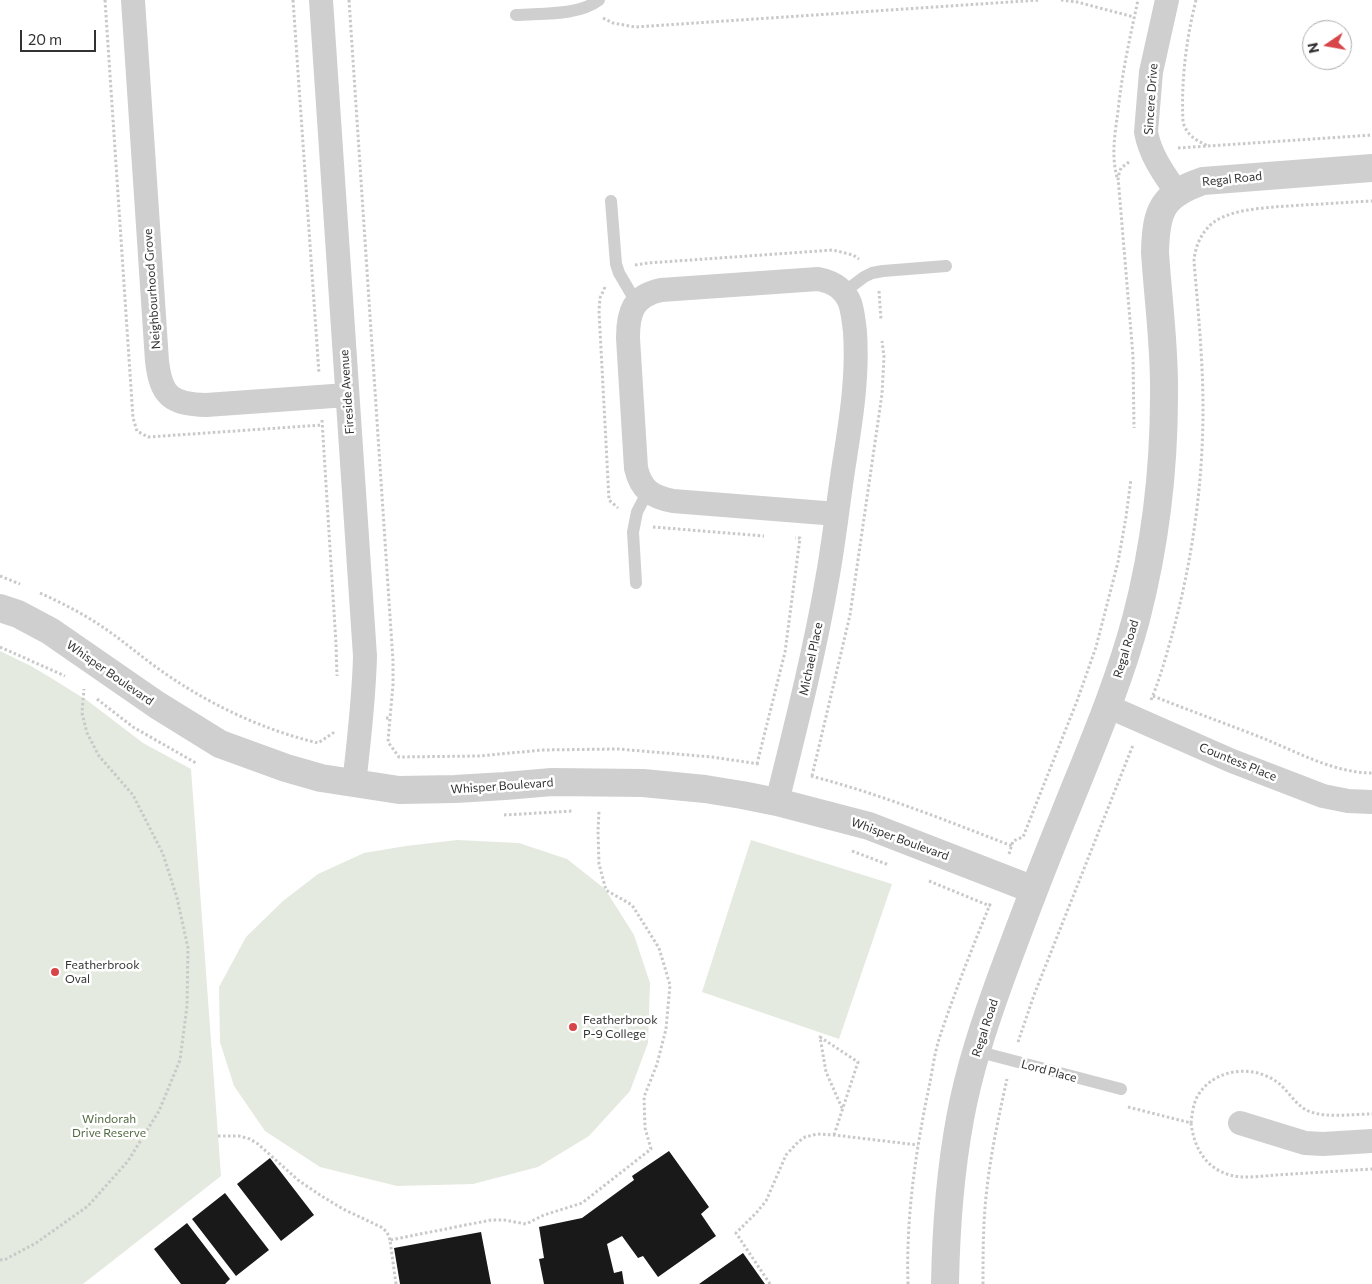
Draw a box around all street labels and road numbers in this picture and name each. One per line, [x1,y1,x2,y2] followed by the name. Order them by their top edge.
[1141,63,1161,135] street label: Sincere Drive
[1201,169,1263,189] street label: Regal Road
[141,228,163,350] street label: Neighbourhood Grove
[337,349,357,435] street label: Fireside Avenue
[1110,618,1142,680] street label: Regal Road
[796,621,826,697] street label: Michael Place
[64,638,156,708] street label: Whisper Boulevard
[1197,740,1279,784] street label: Countess Place
[450,775,554,797] street label: Whisper Boulevard
[849,815,951,863] street label: Whisper Boulevard
[969,997,1001,1059] street label: Regal Road
[1020,1057,1078,1085] street label: Lord Place

